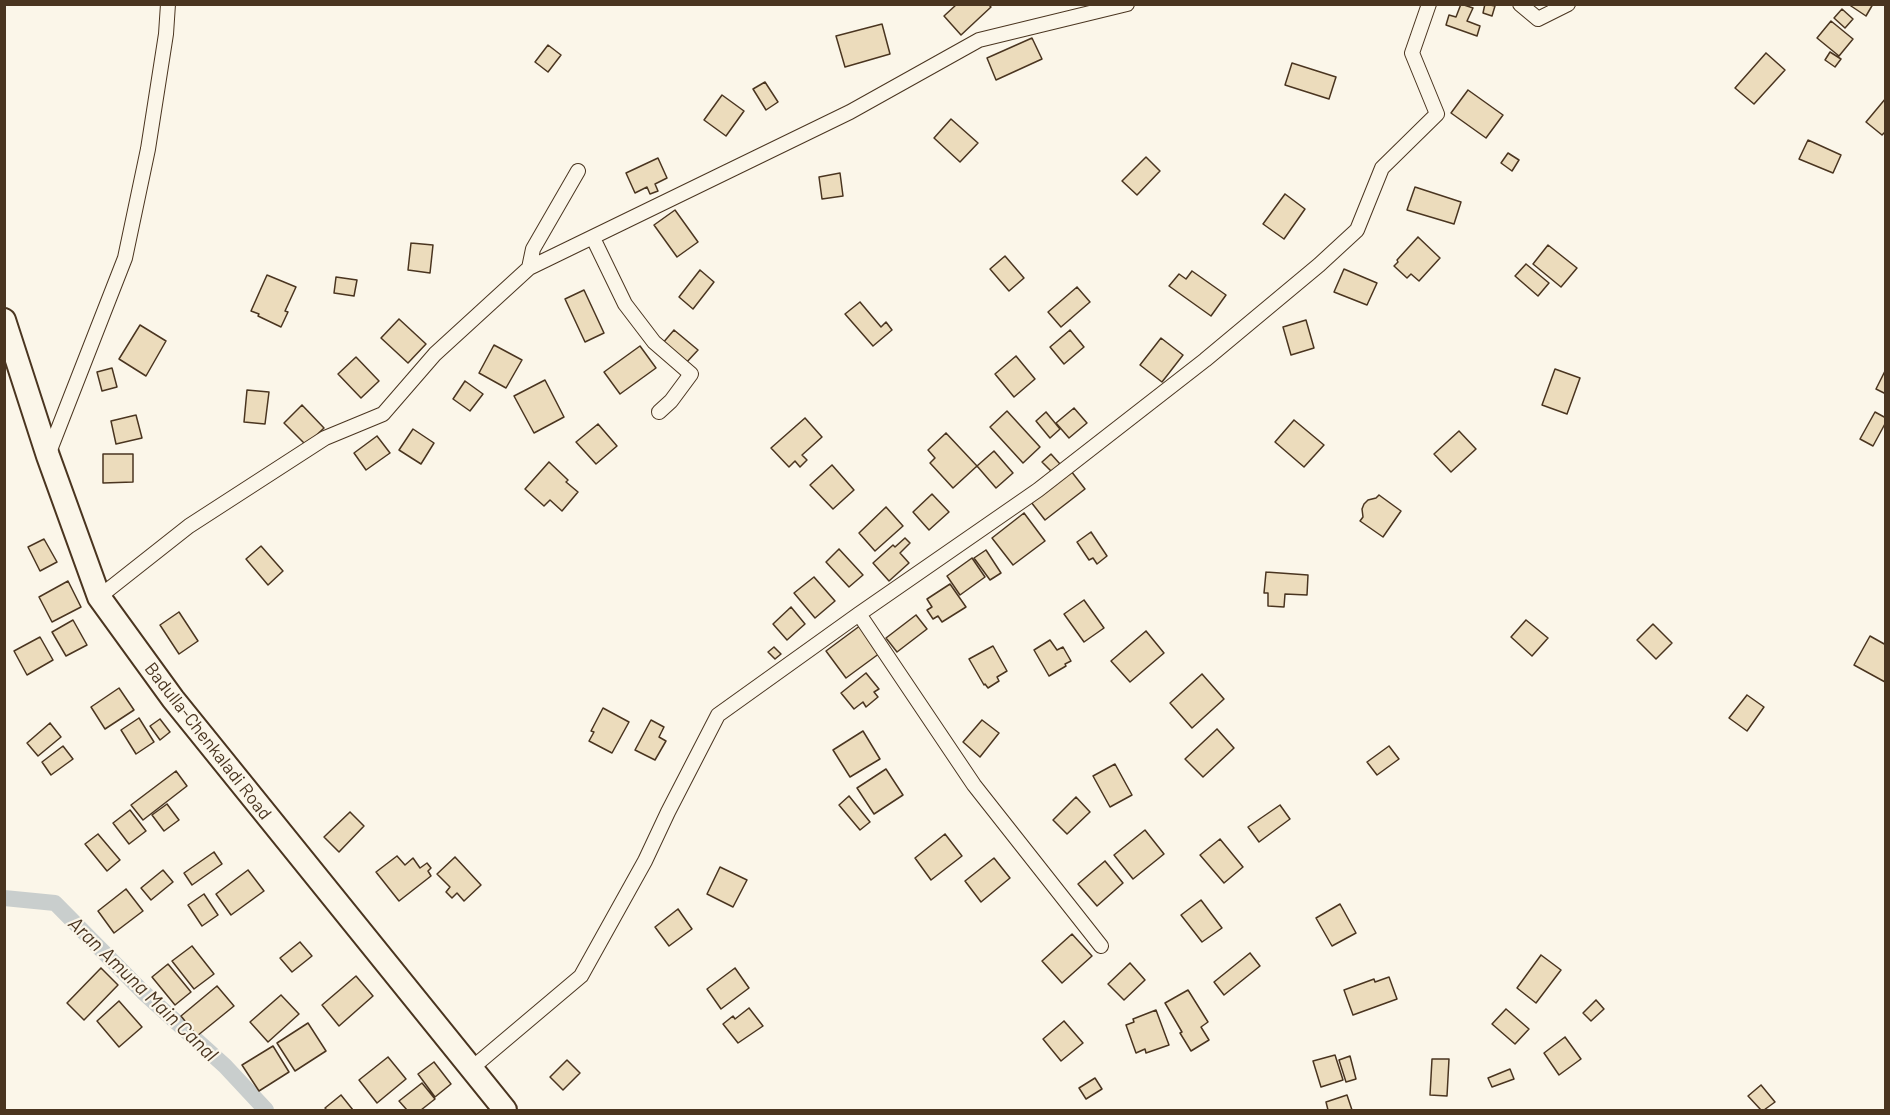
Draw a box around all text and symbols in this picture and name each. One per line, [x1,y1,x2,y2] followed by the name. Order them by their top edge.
[140,658,276,824] street label: Badulla-Chenkaladi Road
[63,912,223,1066] water label: Aran Amuna Main Canal

